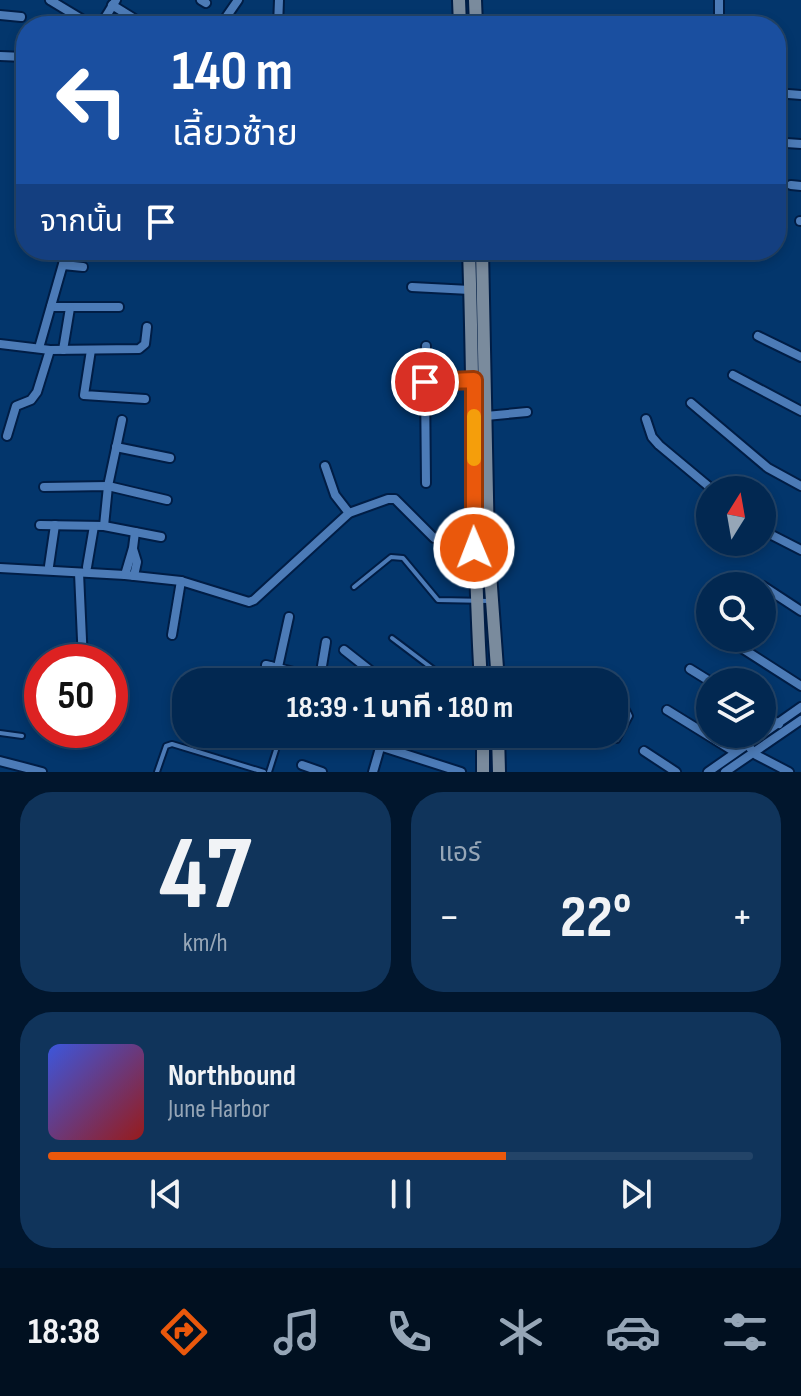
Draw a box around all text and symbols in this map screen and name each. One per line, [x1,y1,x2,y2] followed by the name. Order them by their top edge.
[172,39,293,106] text: 140 m
[40,48,144,152] icon: left
[172,113,298,156] text: เลี้ยวซ้าย
[139,200,183,244] icon: arrive
[40,204,123,240] text: จากนั้น
[391,348,459,416] pin
[403,360,447,404] icon: arrive
[696,476,776,556] north arrow
[696,476,776,748] map controls
[432,506,516,590] position arrow
[696,572,776,652] button: search
[24,644,128,748] speed limit sign: 50
[696,668,776,748] button: layers
[287,690,513,726] text: 18:39 · 1 นาที · 180 m
[159,813,251,938] text: 47
[439,838,481,869] text: แอร์
[560,882,632,954] text: 22°
[439,891,460,944] text: −
[731,891,753,944] text: +
[183,928,228,959] text: km/h
[168,1058,296,1094] text: Northbound
[168,1094,270,1125] text: June Harbor
[144,1172,188,1216] icon: previous
[379,1172,423,1216] icon: pause
[614,1172,658,1216] icon: next
[156,1304,212,1360] icon: directions
[269,1304,325,1360] icon: music
[381,1304,437,1360] icon: phone
[493,1304,549,1360] icon: climate
[605,1304,661,1360] icon: car
[717,1304,773,1360] icon: filters
[28,1311,100,1354] text: 18:38

